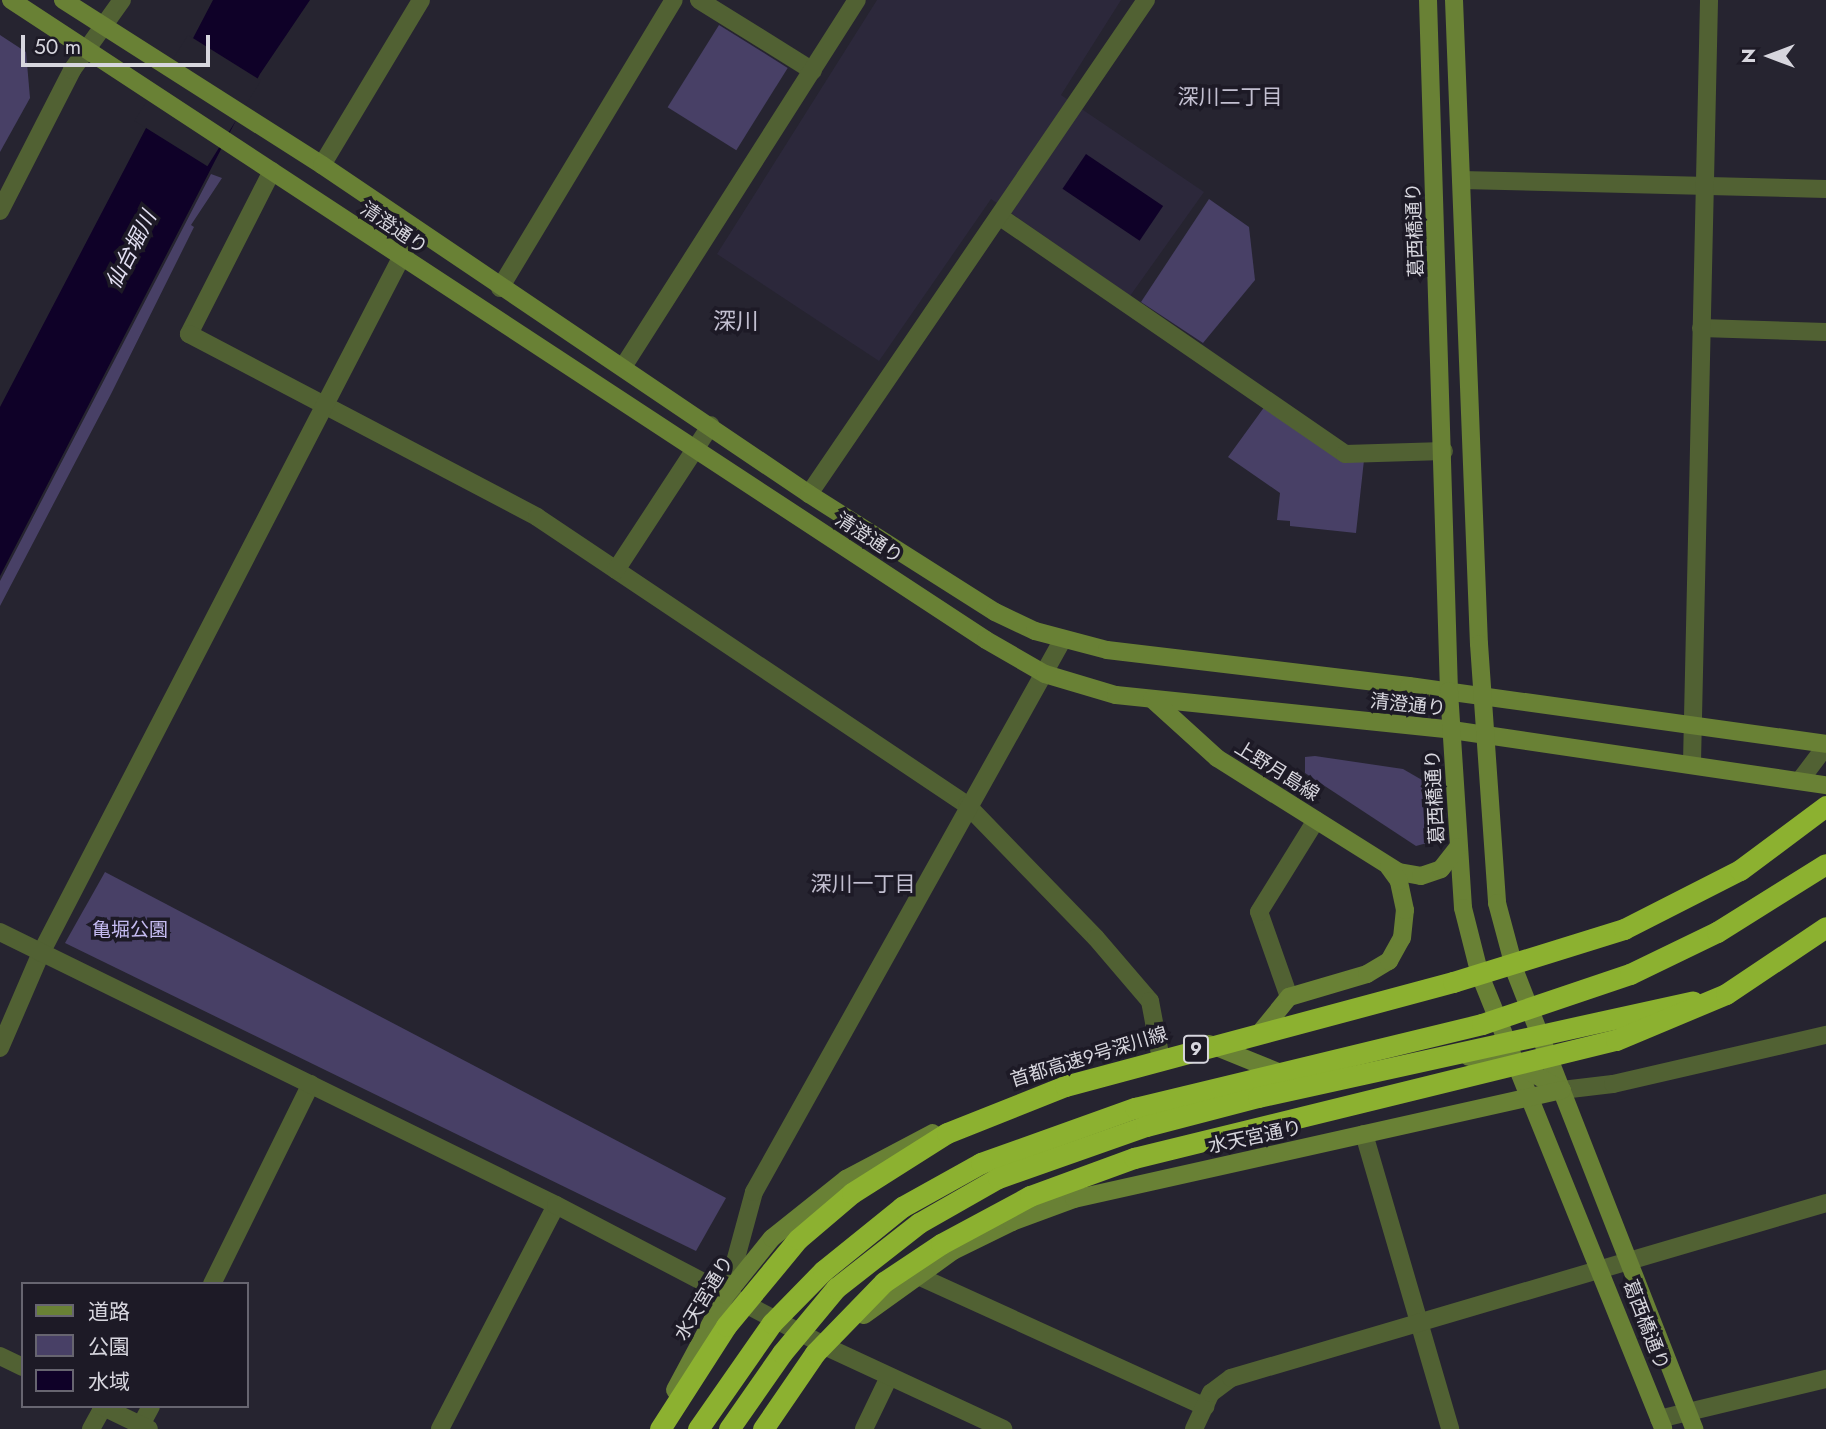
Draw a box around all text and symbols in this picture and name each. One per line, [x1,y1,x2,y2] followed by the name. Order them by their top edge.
[24,21,214,65] scale bar
[1735,21,1805,91] north arrow
[34,32,81,62] text: 50 m
[1735,48,1762,64] text: N
[1178,84,1282,110] district label: 深川二丁目
[1402,182,1428,278] street label: 葛西橋通り
[356,197,432,259] street label: 清澄通り
[101,207,161,293] water label: 仙台堀川
[713,307,759,335] district label: 深川
[831,508,907,568] street label: 清澄通り
[1369,690,1447,720] street label: 清澄通り
[1231,736,1323,806] street label: 上野月島線
[1421,749,1449,845] street label: 葛西橋通り
[811,871,915,897] district label: 深川一丁目
[92,919,168,941] park label: 亀堀公園
[1008,1022,1170,1092] street label: 首都高速9号深川線
[1182,1034,1210,1064] road number: 9
[1206,1116,1304,1158] street label: 水天宮通り
[670,1251,738,1345] street label: 水天宮通り
[1618,1277,1674,1373] street label: 葛西橋通り
[21,1282,248,1408] legend
[88,1297,130,1327] text: 道路
[88,1332,130,1362] text: 公園
[88,1367,130,1397] text: 水域

